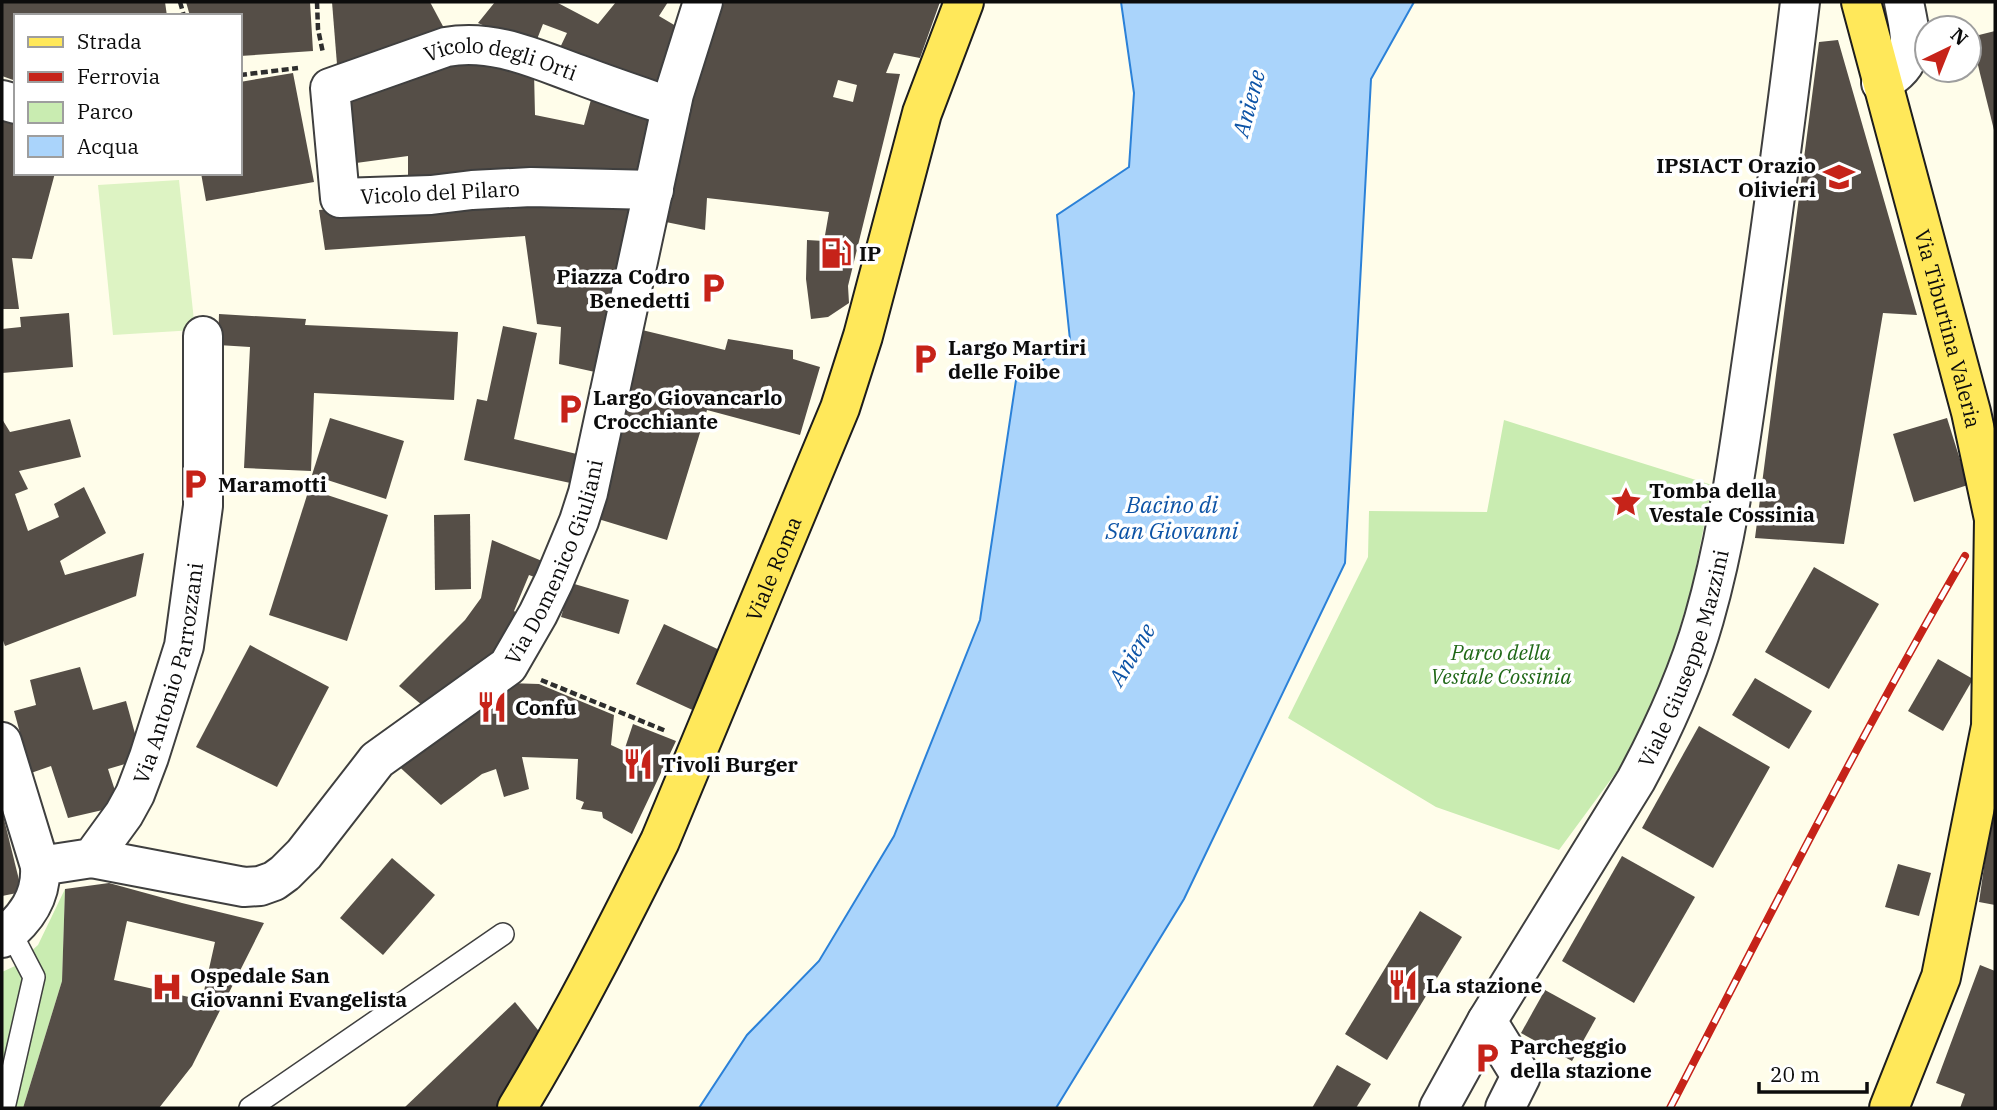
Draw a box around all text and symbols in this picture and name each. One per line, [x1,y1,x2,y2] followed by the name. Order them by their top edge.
[14,14,242,175] legend
[1913,14,1983,84] north arrow
[1946,23,1973,50] text: N
[77,27,142,55] text: Strada
[420,31,581,87] street label: Vicolo degli Orti
[77,62,160,90] text: Ferrovia
[1224,66,1271,142] water label: Aniene
[77,97,133,125] text: Parco
[77,132,139,160] text: Acqua
[1656,151,1816,203] place label: IPSIACT Orazio Olivieri
[1822,160,1856,194] school or university icon: IPSIACT Orazio Olivieri
[360,174,520,210] street label: Vicolo del Pilaro
[1909,226,1988,430] street label: Via Tiburtina Valeria
[819,236,853,270] fuel station icon: IP
[859,239,881,267] place label: IP
[556,262,690,314] place label: Piazza Codro Benedetti
[696,271,730,305] parking icon: Piazza Codro Benedetti
[948,333,1086,385] place label: Largo Martiri delle Foibe
[908,342,942,376] parking icon: Largo Martiri delle Foibe
[593,383,783,435] place label: Largo Giovancarlo Crocchiante
[553,392,587,426] parking icon: Largo Giovancarlo Crocchiante
[498,457,609,669] street label: Via Domenico Giuliani
[178,467,212,501] parking icon: Maramotti
[218,470,327,498] place label: Maramotti
[1649,476,1815,528] place label: Tomba della Vestale Cossinia
[1609,485,1643,519] place icon: Tomba della Vestale Cossinia
[1105,489,1238,545] water label: Bacino di San Giovanni
[739,512,808,625] street label: Viale Roma
[1631,547,1735,772] street label: Viale Giuseppe Mazzini
[126,561,209,788] street label: Via Antonio Parrozzani
[1100,617,1161,693] water label: Aniene
[1430,638,1572,690] park label: Parco della Vestale Cossinia
[475,690,509,724] restaurant icon: Confu
[515,693,577,721] place label: Confu
[621,747,655,781] restaurant icon: Tivoli Burger
[661,750,799,778] place label: Tivoli Burger
[190,961,407,1013] place label: Ospedale San Giovanni Evangelista
[1386,968,1420,1002] restaurant icon: La stazione
[150,970,184,1004] hospital icon: Ospedale San Giovanni Evangelista
[1426,971,1542,999] place label: La stazione
[1510,1032,1652,1084] place label: Parcheggio della stazione
[1470,1041,1504,1075] parking icon: Parcheggio della stazione
[1759,1050,1868,1094] scale bar
[1770,1060,1820,1088] text: 20 m

